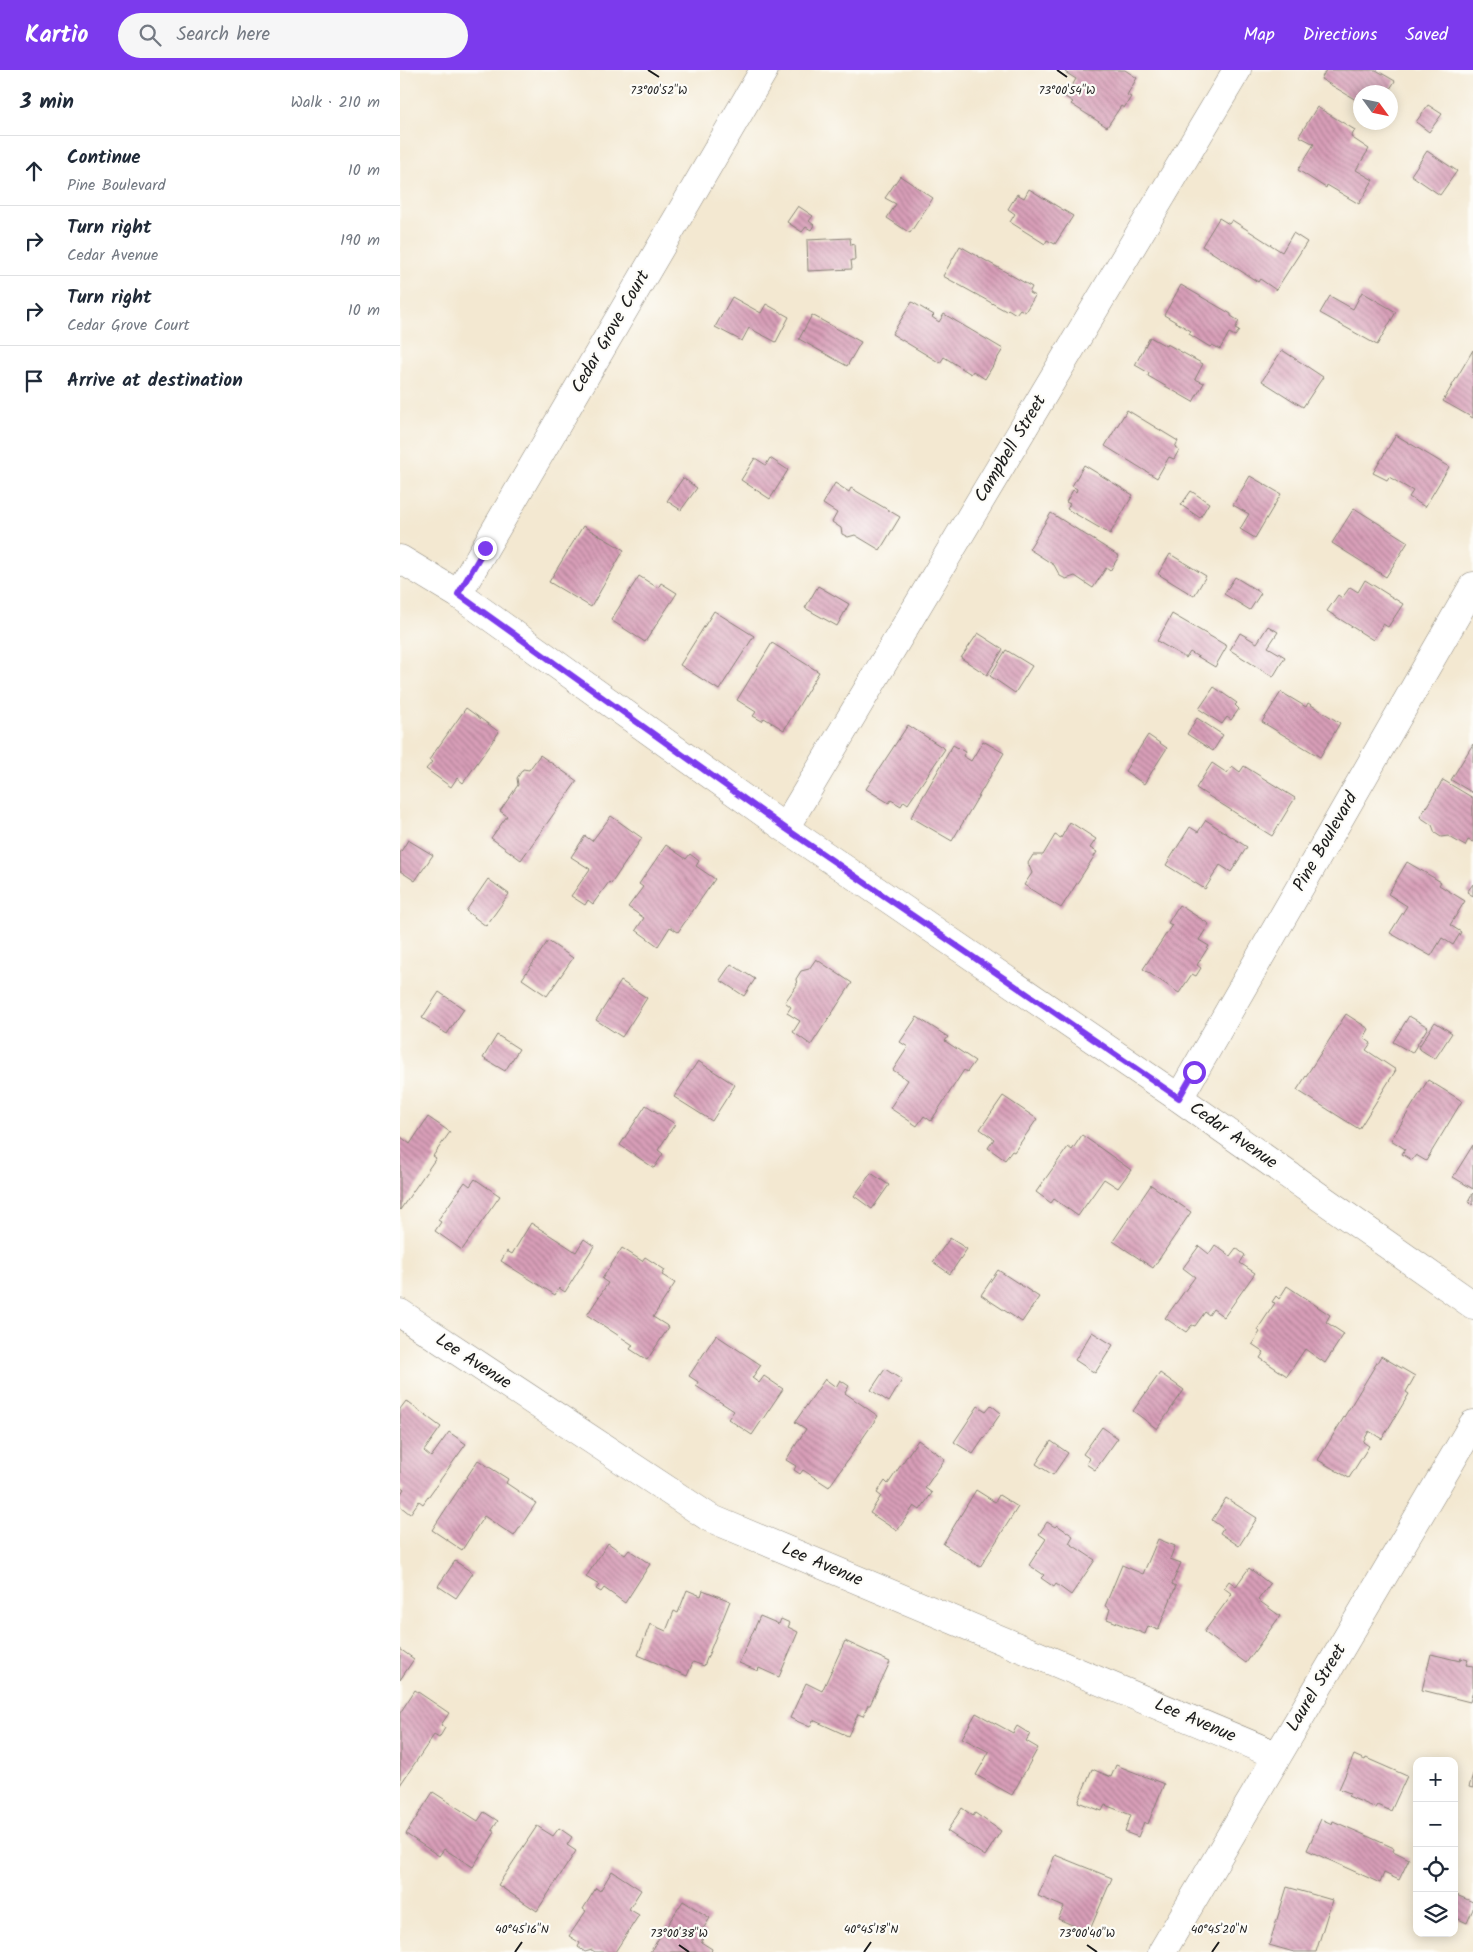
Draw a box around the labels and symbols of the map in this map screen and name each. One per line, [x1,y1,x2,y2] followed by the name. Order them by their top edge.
[631,81,687,100] text: 73°00'52"W
[1039,81,1095,100] text: 73°00'54"W
[1353,85,1398,130] north arrow
[564,264,659,399] street label: Cedar Grove Court
[967,389,1055,509] street label: Campbell Street
[474,537,497,560] route end
[1286,786,1367,897] street label: Pine Boulevard
[1183,1061,1206,1084] route start
[1183,1095,1283,1177] street label: Cedar Avenue
[429,1326,517,1398] street label: Lee Avenue
[777,1535,867,1595] street label: Lee Avenue
[1279,1638,1355,1738] street label: Laurel Street
[1150,1691,1240,1751] street label: Lee Avenue
[495,1920,549,1939] text: 40°45'16"N
[844,1920,898,1939] text: 40°45'18"N
[1191,1920,1247,1939] text: 40°45'20"N
[650,1924,708,1943] text: 73°00'38"W
[1059,1924,1115,1943] text: 73°00'40"W

